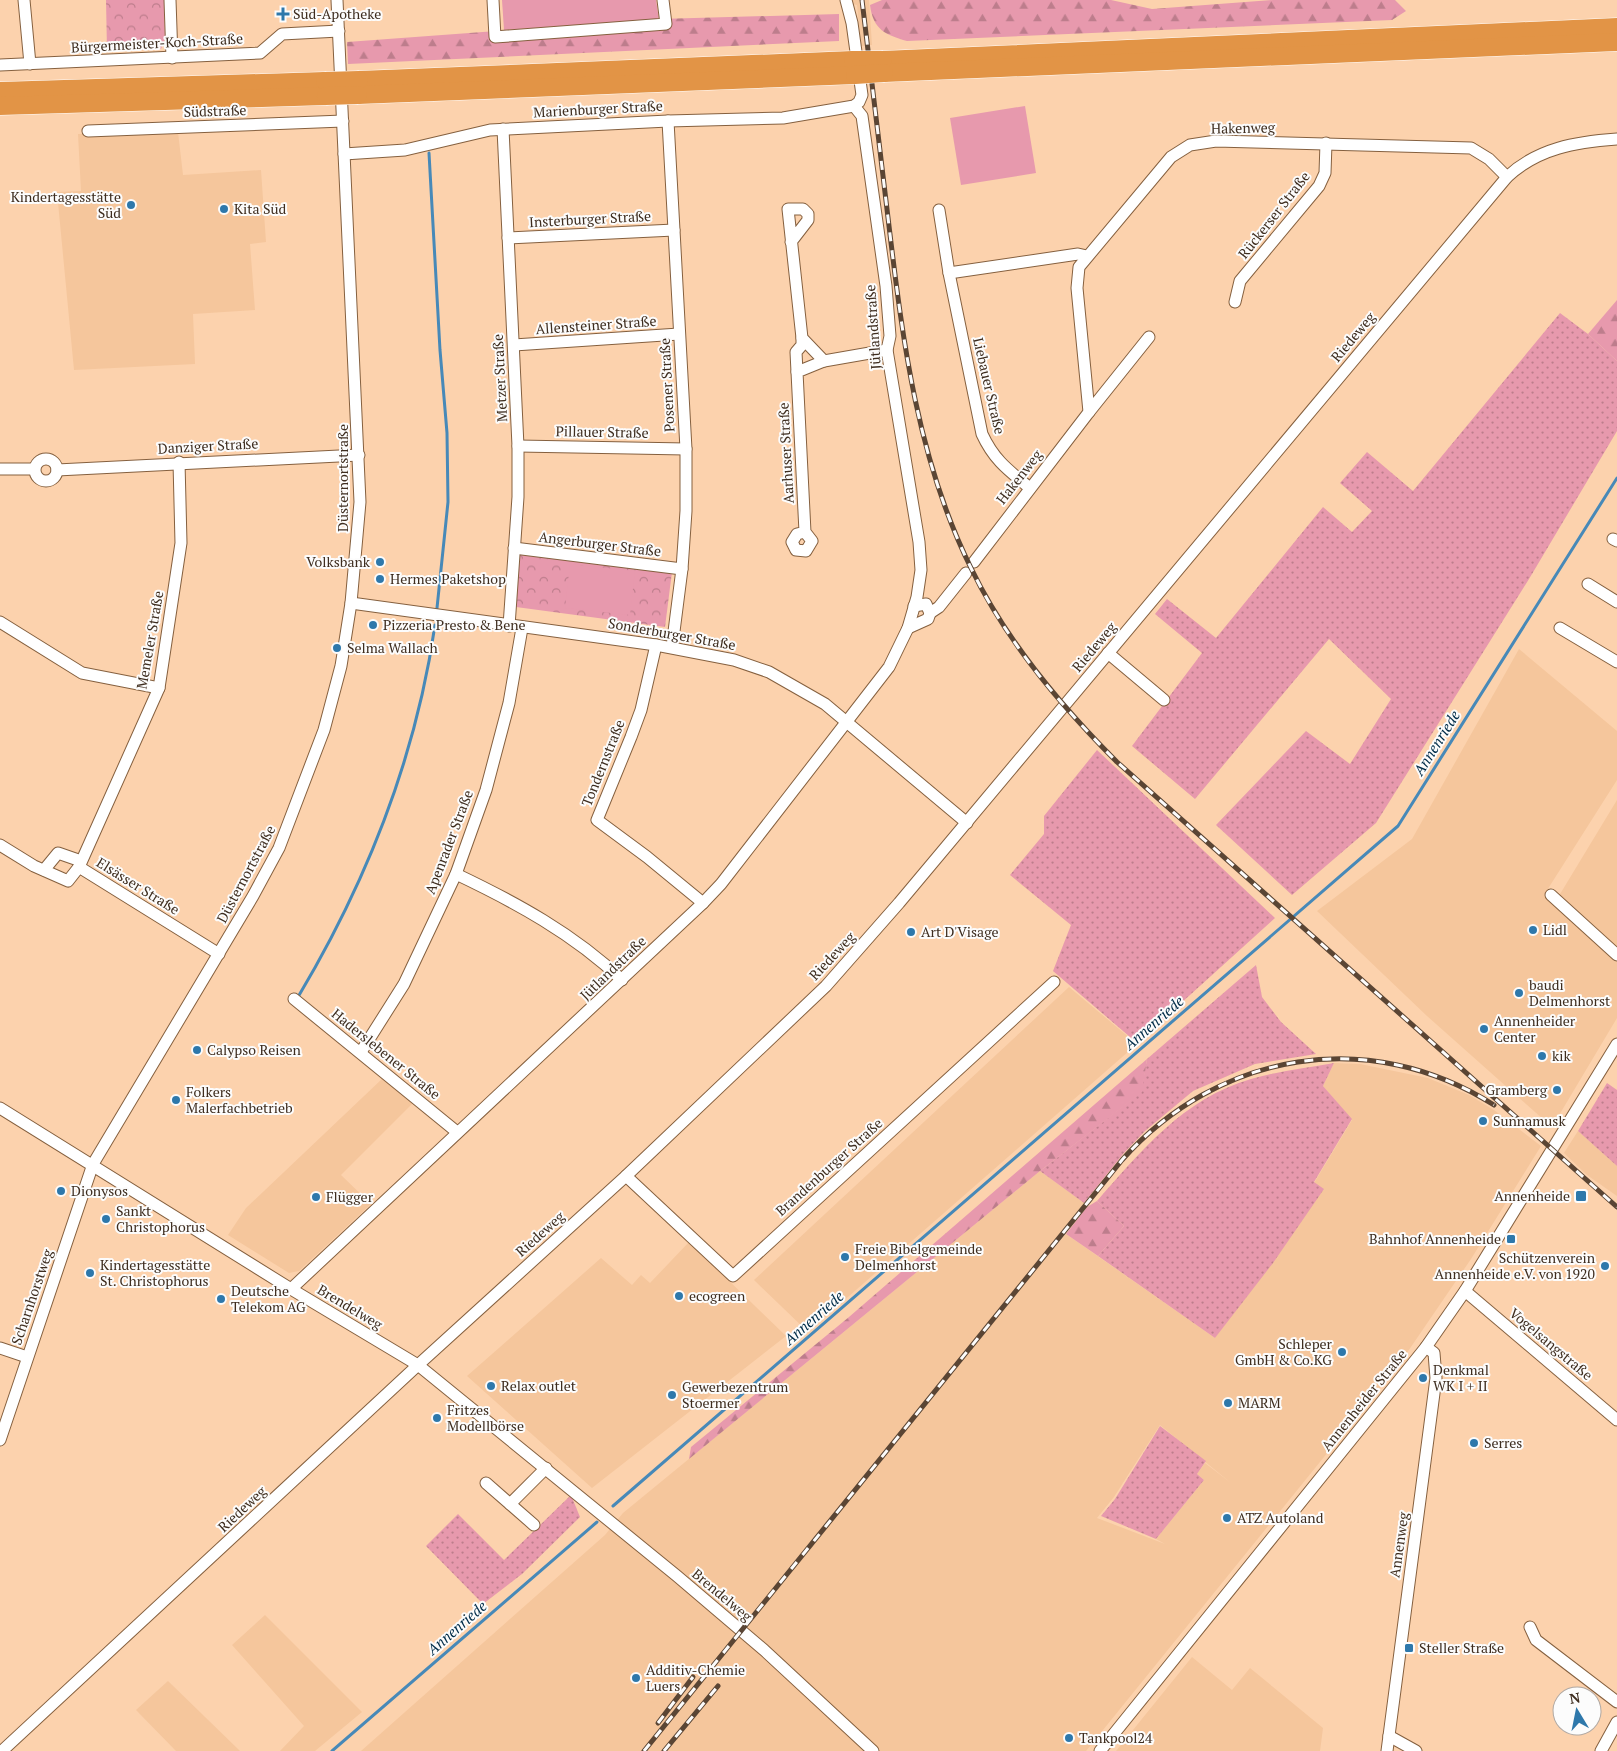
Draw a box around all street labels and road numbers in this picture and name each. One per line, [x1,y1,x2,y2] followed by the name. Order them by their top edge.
[71,29,243,56] street label: Bürgermeister-Koch-Straße
[533,96,663,121] street label: Marienburger Straße
[183,100,247,121] street label: Südstraße
[1211,117,1276,138] street label: Hakenweg
[1234,167,1314,262] street label: Rückerser Straße
[528,206,652,231] street label: Insterburger Straße
[860,284,885,370] street label: Jütlandstraße
[1326,307,1379,366] street label: Riedeweg
[535,311,657,338] street label: Allensteiner Straße
[488,334,511,422] street label: Metzer Straße
[969,336,1010,436] street label: Liebauer Straße
[655,338,678,432] street label: Posener Straße
[773,402,798,504] street label: Aarhuser Straße
[555,421,649,442] street label: Pillauer Straße
[333,424,352,532] street label: Düsternortstraße
[157,433,259,458] street label: Danziger Straße
[991,445,1046,508] street label: Hakenweg
[538,527,662,560] street label: Angerburger Straße
[132,589,167,691] street label: Memeler Straße
[607,613,737,654] street label: Sonderburger Straße
[1067,617,1120,676] street label: Riedeweg
[576,717,629,809] street label: Tondernstraße
[420,787,477,897] street label: Apenrader Straße
[212,822,279,926] street label: Düsternortstraße
[93,852,183,919] street label: Elsässer Straße
[804,927,859,984] street label: Riedeweg
[575,931,650,1004] street label: Jütlandstraße
[328,1004,445,1103] street label: Haderslebener Straße
[771,1113,886,1220] street label: Brandenburger Straße
[511,1206,569,1261] street label: Riedeweg
[6,1246,57,1347] street label: Scharnhorstweg
[314,1280,387,1334] street label: Brendelweg
[1506,1303,1597,1384] street label: Vogelsangstraße
[1317,1345,1411,1455] street label: Annenheider Straße
[213,1481,270,1536] street label: Riedeweg
[1385,1510,1413,1579] street label: Annenweg
[688,1564,757,1626] street label: Brendelweg

